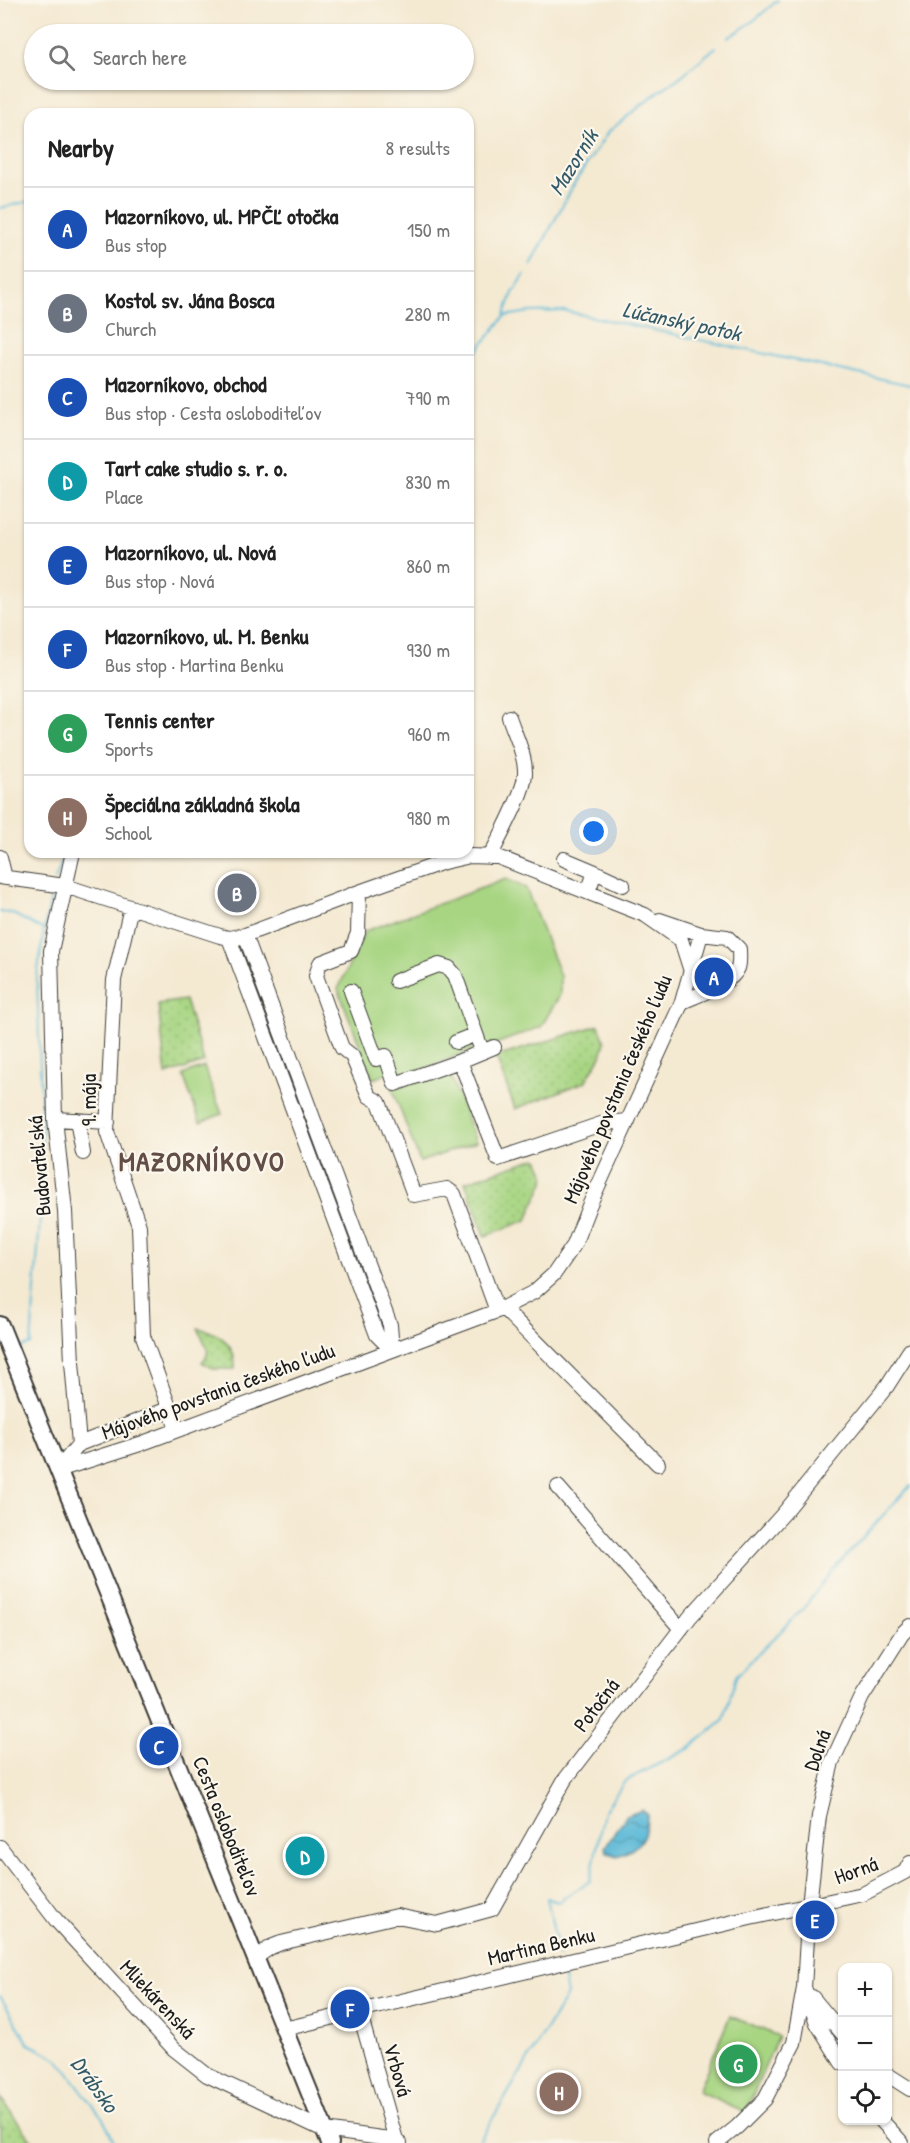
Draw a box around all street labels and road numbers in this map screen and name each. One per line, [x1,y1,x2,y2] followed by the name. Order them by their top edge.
[556,970,679,1208] street label: Májového povstania českého ľudu
[74,1074,103,1126] street label: 9. mája
[20,1115,58,1217] street label: Budovateľská
[98,1335,339,1447] street label: Májového povstania českého ľudu
[566,1672,626,1738] street label: Potočná
[796,1725,838,1775] street label: Dolná
[186,1752,269,1901] street label: Cesta osloboditeľov
[830,1849,882,1891] street label: Horná
[485,1919,598,1972] street label: Martina Benku
[114,1953,202,2045] street label: Mliekárenská
[377,2040,419,2100] street label: Vrbová

